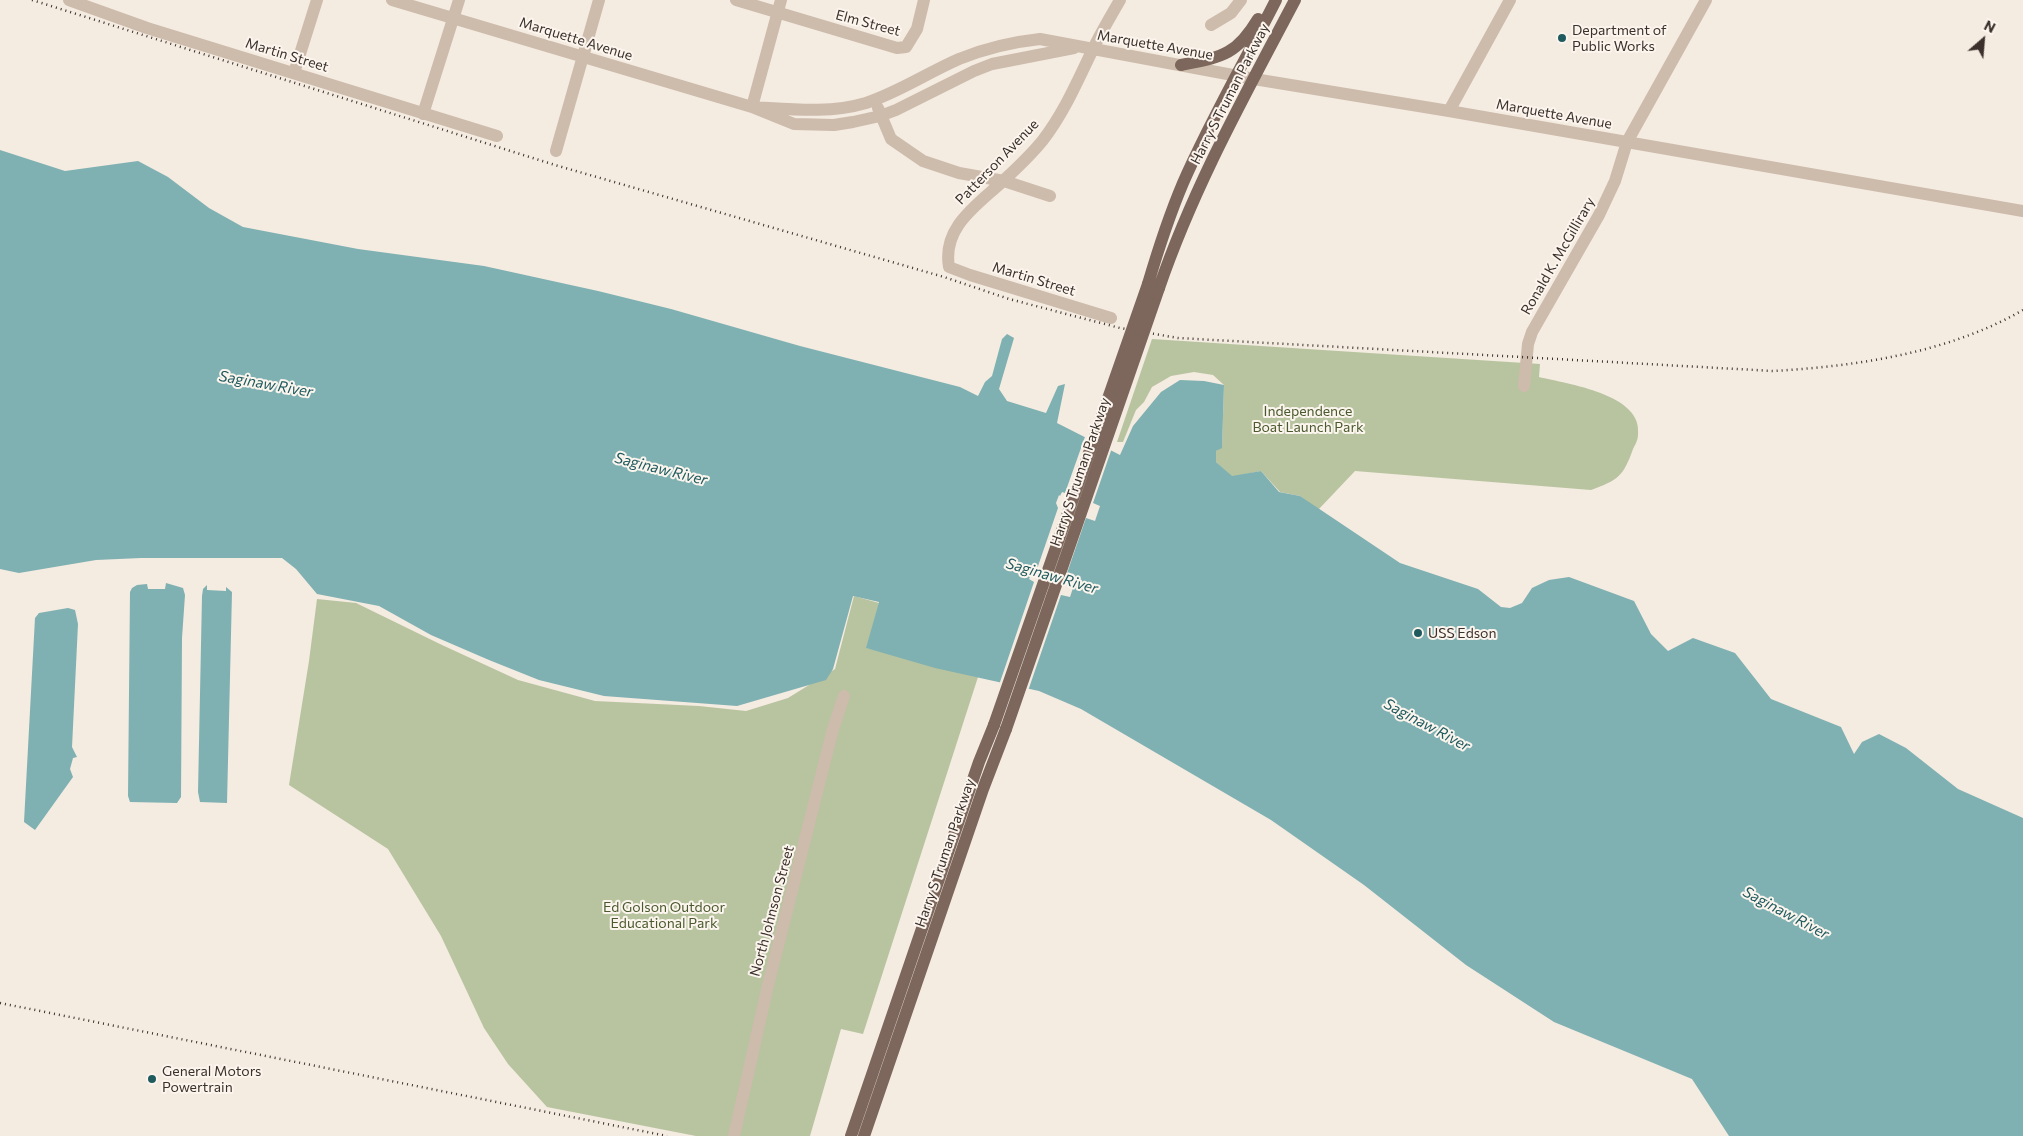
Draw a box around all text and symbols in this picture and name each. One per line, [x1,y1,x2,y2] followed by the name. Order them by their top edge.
[834,6,902,40] street label: Elm Street
[517,14,635,64] street label: Marquette Avenue
[1958,15,2008,65] north arrow
[1982,16,1999,36] text: N
[1187,21,1273,167] street label: Harry S Truman Parkway
[1572,22,1666,54] place label: Department of Public Works
[1096,27,1214,63] street label: Marquette Avenue
[1556,32,1568,44] marker: Department of Public Works
[244,34,330,76] street label: Martin Street
[1495,96,1613,132] street label: Marquette Avenue
[952,116,1042,208] street label: Patterson Avenue
[1518,194,1598,318] street label: Ronald K. McGillirary
[991,258,1077,300] street label: Martin Street
[218,367,314,401] water label: Saginaw River
[1047,395,1113,549] street label: Harry S Truman Parkway
[1252,403,1364,436] park label: Independence Boat Launch Park
[613,449,709,489] water label: Saginaw River
[1004,554,1100,598] water label: Saginaw River
[1428,625,1496,641] place label: USS Edson
[1412,627,1424,639] marker: USS Edson
[1381,695,1473,755] water label: Saginaw River
[912,776,978,930] street label: Harry S Truman Parkway
[746,844,798,978] street label: North Johnson Street
[1740,883,1832,943] water label: Saginaw River
[603,899,725,932] park label: Ed Golson Outdoor Educational Park
[162,1063,261,1096] place label: General Motors Powertrain
[146,1073,158,1085] marker: General Motors Powertrain

